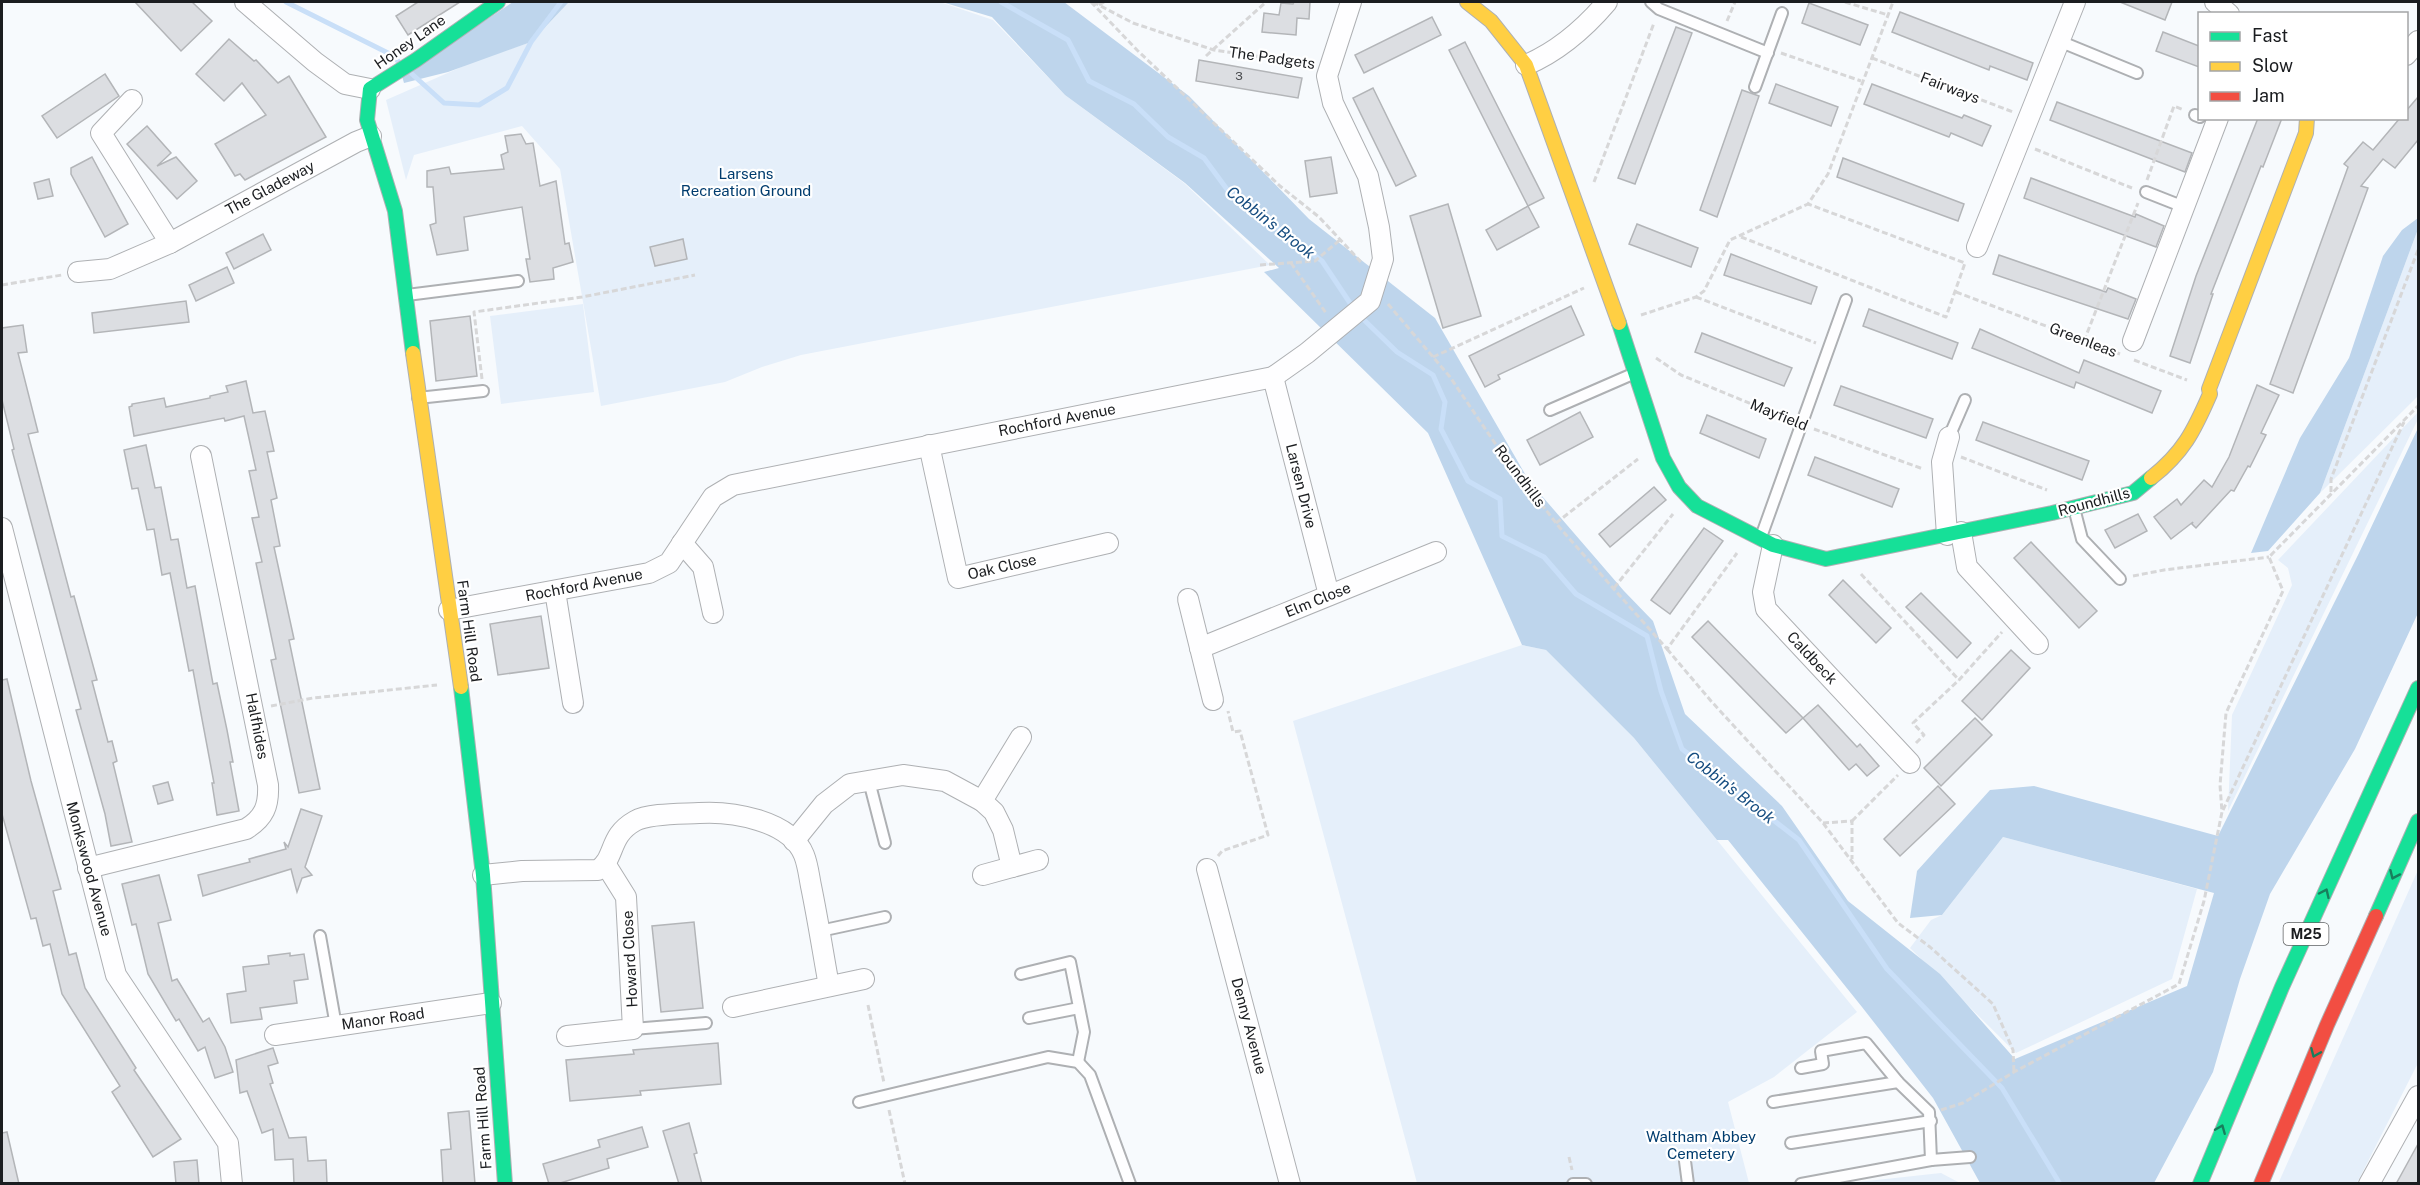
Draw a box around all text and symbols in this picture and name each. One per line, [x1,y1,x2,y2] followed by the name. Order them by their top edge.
[371,11,448,72] street label: Honey Lane
[2198,12,2408,120] legend
[2252,25,2288,46] text: Fast
[1228,43,1316,72] street label: The Padgets
[2252,55,2293,76] text: Slow
[1918,68,1982,107] street label: Fairways
[1235,69,1243,83] house number: 3
[2252,85,2285,106] text: Jam
[222,157,317,218] street label: The Gladeway
[681,165,811,199] park label: Larsens Recreation Ground
[1223,182,1319,263] water label: Cobbin's Brook
[2047,319,2119,360] street label: Greenleas
[1748,395,1810,434] street label: Mayfield
[997,400,1117,439] street label: Rochford Avenue
[1491,441,1549,510] street label: Roundhills
[1283,442,1320,530] street label: Larsen Drive
[2056,484,2132,519] street label: Roundhills
[966,550,1038,583] street label: Oak Close
[524,565,644,604] street label: Rochford Avenue
[454,579,485,683] street label: Farm Hill Road
[1283,579,1353,620] street label: Elm Close
[1784,628,1841,687] street label: Caldbeck
[243,691,272,761] street label: Halfhides
[1683,747,1779,828] water label: Cobbin's Brook
[63,800,116,938] street label: Monkswood Avenue
[2390,868,2402,879] one-way arrow
[2317,888,2329,899] one-way arrow
[618,910,641,1008] street label: Howard Close
[2284,923,2328,945] road number: M25
[1228,976,1271,1076] street label: Denny Avenue
[340,1004,426,1033] street label: Manor Road
[2310,1046,2322,1057] one-way arrow
[470,1066,495,1170] street label: Farm Hill Road
[2214,1124,2227,1135] one-way arrow
[1646,1128,1756,1162] park label: Waltham Abbey Cemetery

